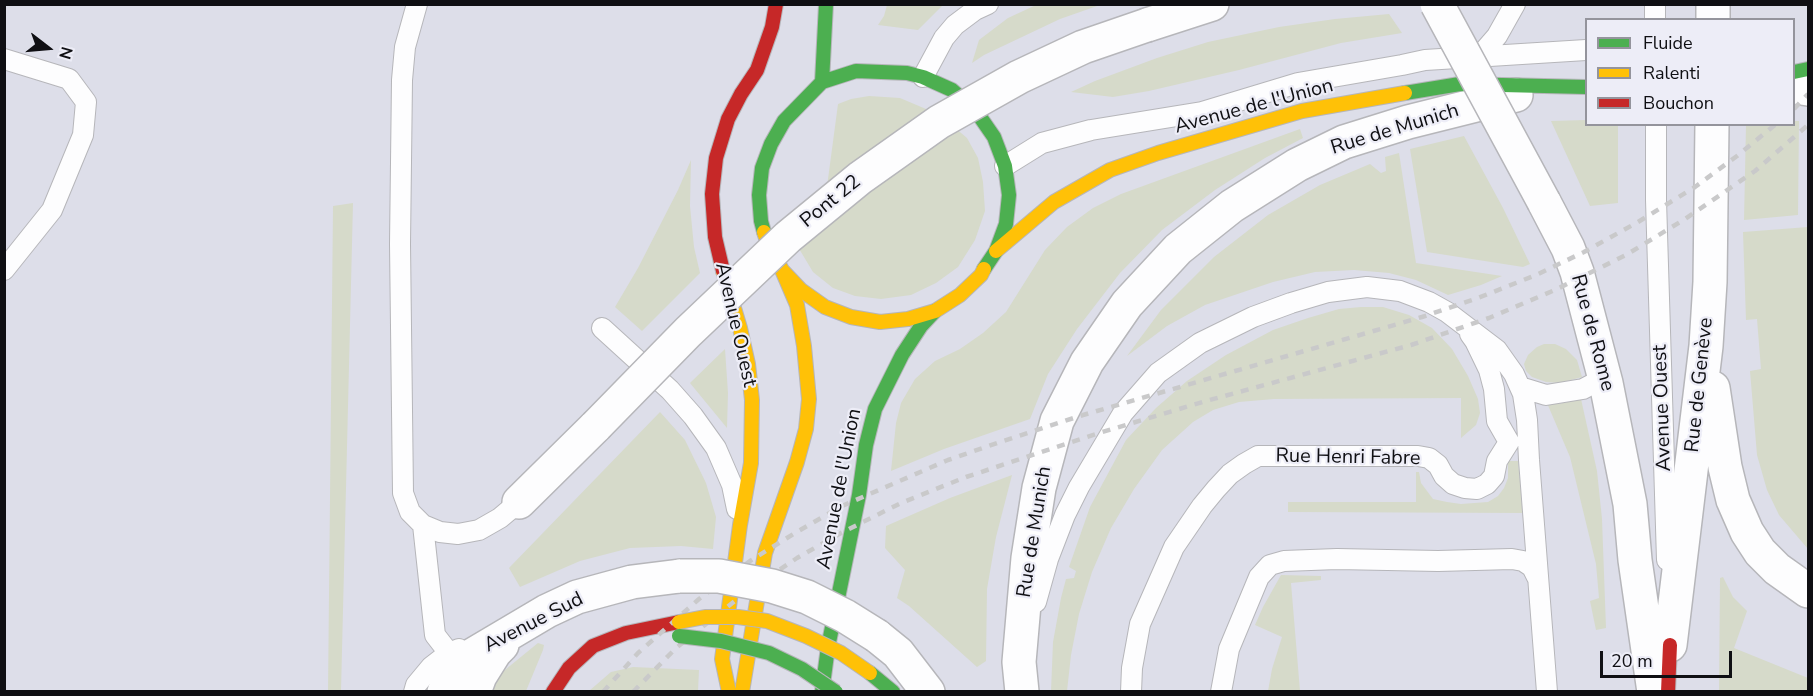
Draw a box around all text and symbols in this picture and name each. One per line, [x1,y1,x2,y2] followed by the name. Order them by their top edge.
[18,18,78,78] north arrow
[1585,18,1795,126] legend
[1643,31,1693,55] text: Fluide
[53,44,78,62] text: N
[1643,61,1700,85] text: Ralenti
[1172,74,1336,140] street label: Avenue de l'Union
[1643,91,1714,115] text: Bouchon
[1328,99,1462,161] street label: Rue de Munich
[796,170,866,234] street label: Pont 22
[709,260,761,390] street label: Avenue Ouest
[1565,272,1619,394] street label: Rue de Rome
[1681,316,1719,454] street label: Rue de Genève
[1649,344,1677,472] street label: Avenue Ouest
[813,407,867,571] street label: Avenue de l'Union
[1275,445,1421,471] street label: Rue Henri Fabre
[1013,465,1057,599] street label: Rue de Munich
[480,588,588,658] street label: Avenue Sud
[1603,639,1735,677] scale bar
[1611,649,1653,673] text: 20 m

